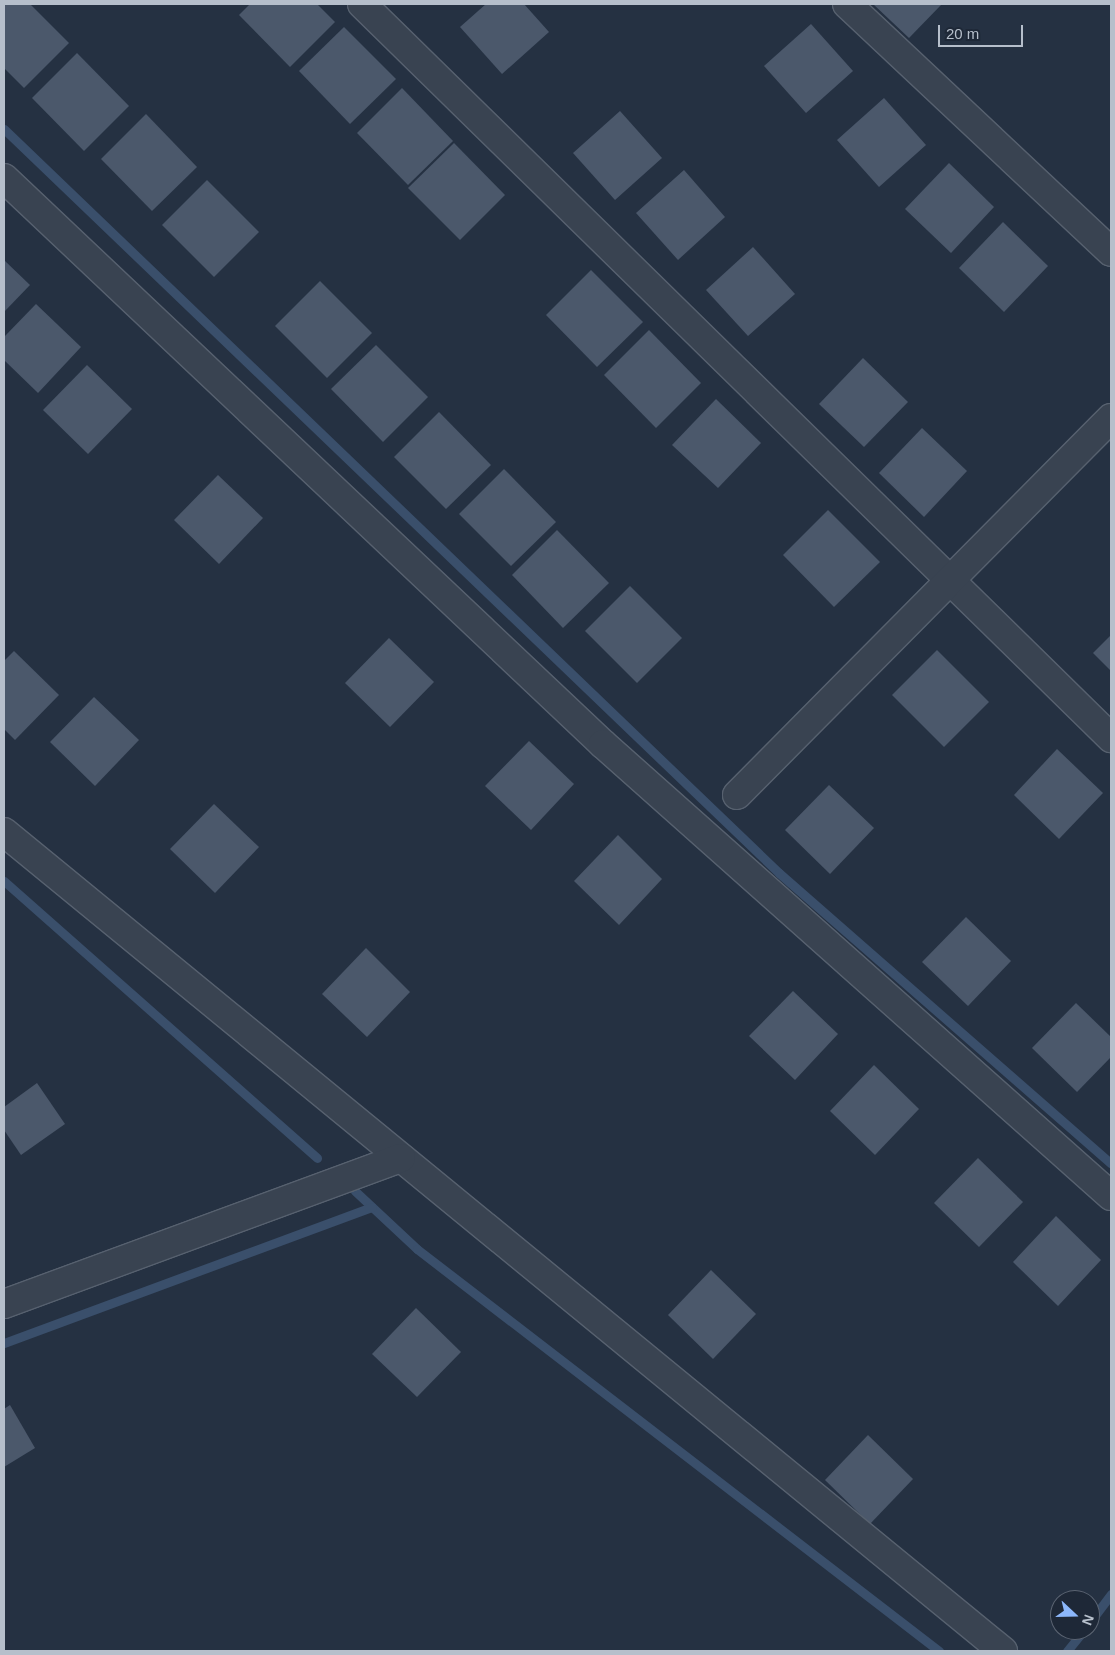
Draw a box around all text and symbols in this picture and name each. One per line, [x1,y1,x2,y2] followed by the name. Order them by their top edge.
[940,15,1025,47] scale bar
[946,25,979,42] text: 20 m
[1050,1590,1100,1640] north arrow
[1079,1612,1097,1628] text: N

